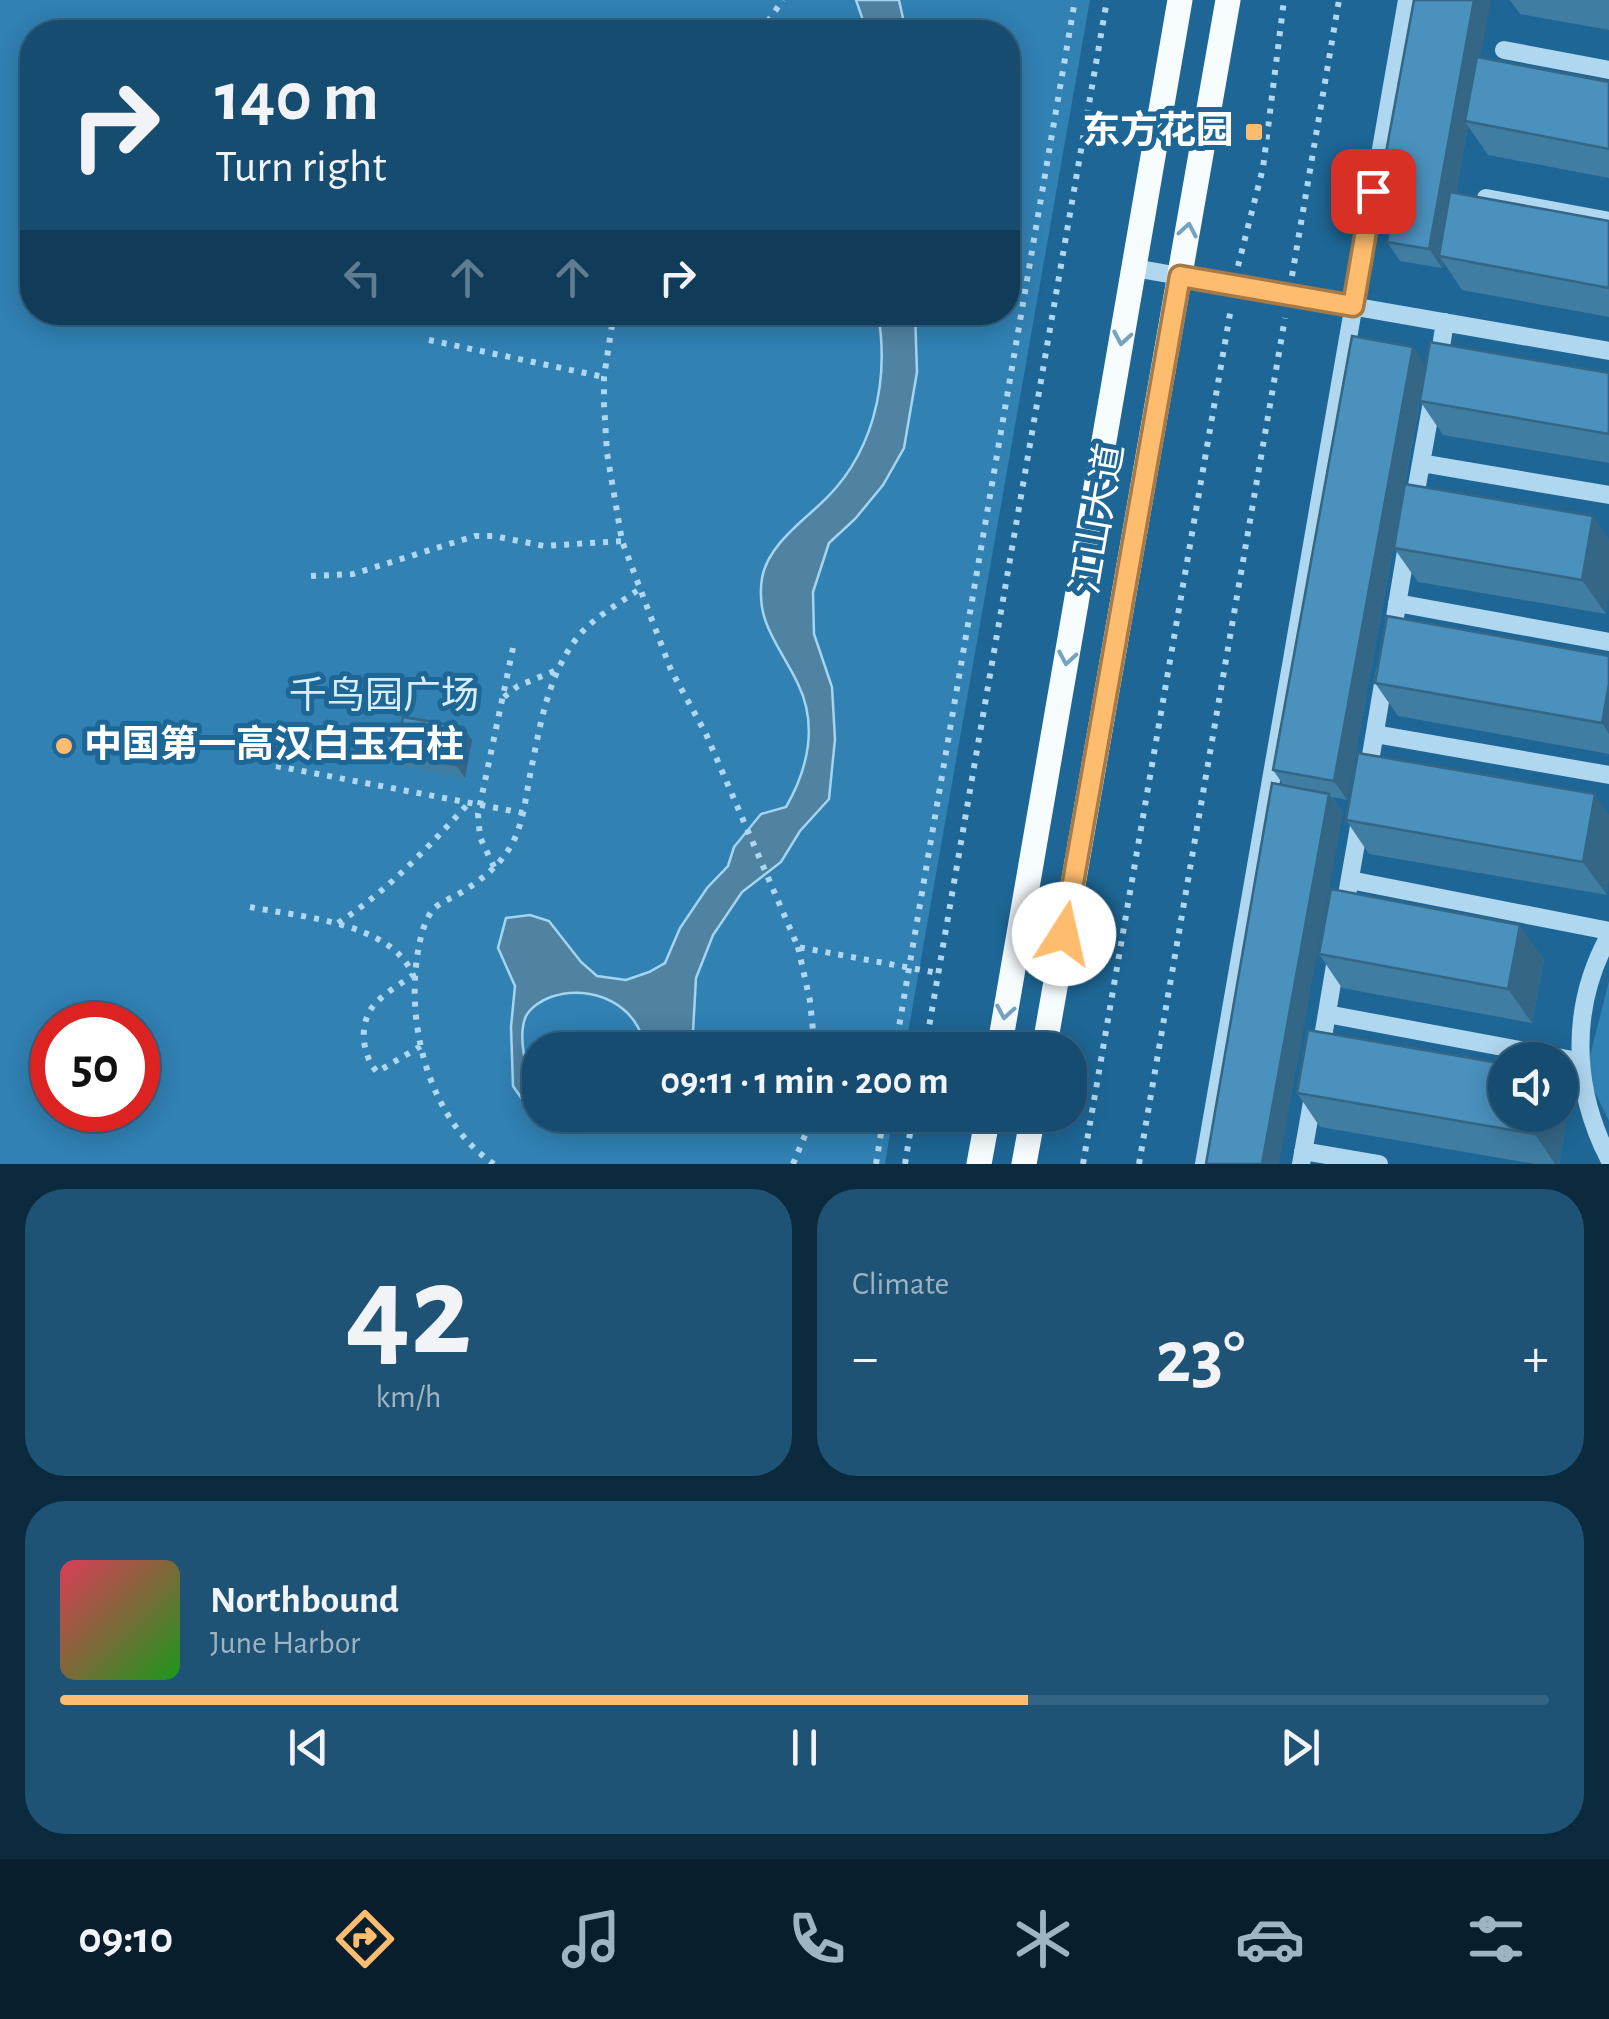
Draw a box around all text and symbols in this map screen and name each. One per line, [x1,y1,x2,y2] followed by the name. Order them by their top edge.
[50,60,180,190] icon: right
[215,63,379,133] text: 140 m
[1082,109,1234,151] place label: 东方花园
[1243,121,1265,143] marker: 东方花园
[215,145,387,190] text: Turn right
[1331,149,1416,234] pin
[1346,164,1401,219] icon: arrive
[1177,222,1198,238] one-way arrow
[335,250,390,305] icon: left
[440,250,495,305] icon: ahead
[545,250,600,305] icon: ahead
[650,250,705,305] icon: right
[1112,329,1133,346] one-way arrow
[1064,440,1131,597] street label: 江山大道
[1057,650,1078,666] one-way arrow
[289,676,479,716] park label: 千鸟园广场
[84,724,464,765] place label: 中国第一高汉白玉石柱
[53,735,75,757] marker: 中国第一高汉白玉石柱
[1012,882,1116,986] position arrow
[30,1002,160,1132] speed limit sign: 50
[995,1004,1016,1021] one-way arrow
[1488,1042,1578,1132] map controls
[1488,1042,1578,1132] button: sound
[660,1063,949,1101] text: 09:11 · 1 min · 200 m
[345,1248,472,1378] text: 42
[852,1268,949,1300] text: Climate
[1156,1321,1245,1396] text: 23°
[852,1331,878,1386] text: −
[1523,1331,1549,1386] text: +
[375,1381,442,1413] text: km/h
[210,1582,399,1620] text: Northbound
[210,1627,360,1659] text: June Harbor
[281,1720,336,1775] icon: previous
[777,1720,832,1775] icon: pause
[1273,1720,1328,1775] icon: next
[330,1904,400,1974] icon: directions
[556,1904,626,1974] icon: music
[782,1904,852,1974] icon: phone
[1008,1904,1078,1974] icon: climate
[1235,1904,1305,1974] icon: car
[1461,1904,1531,1974] icon: filters
[78,1916,173,1961] text: 09:10

